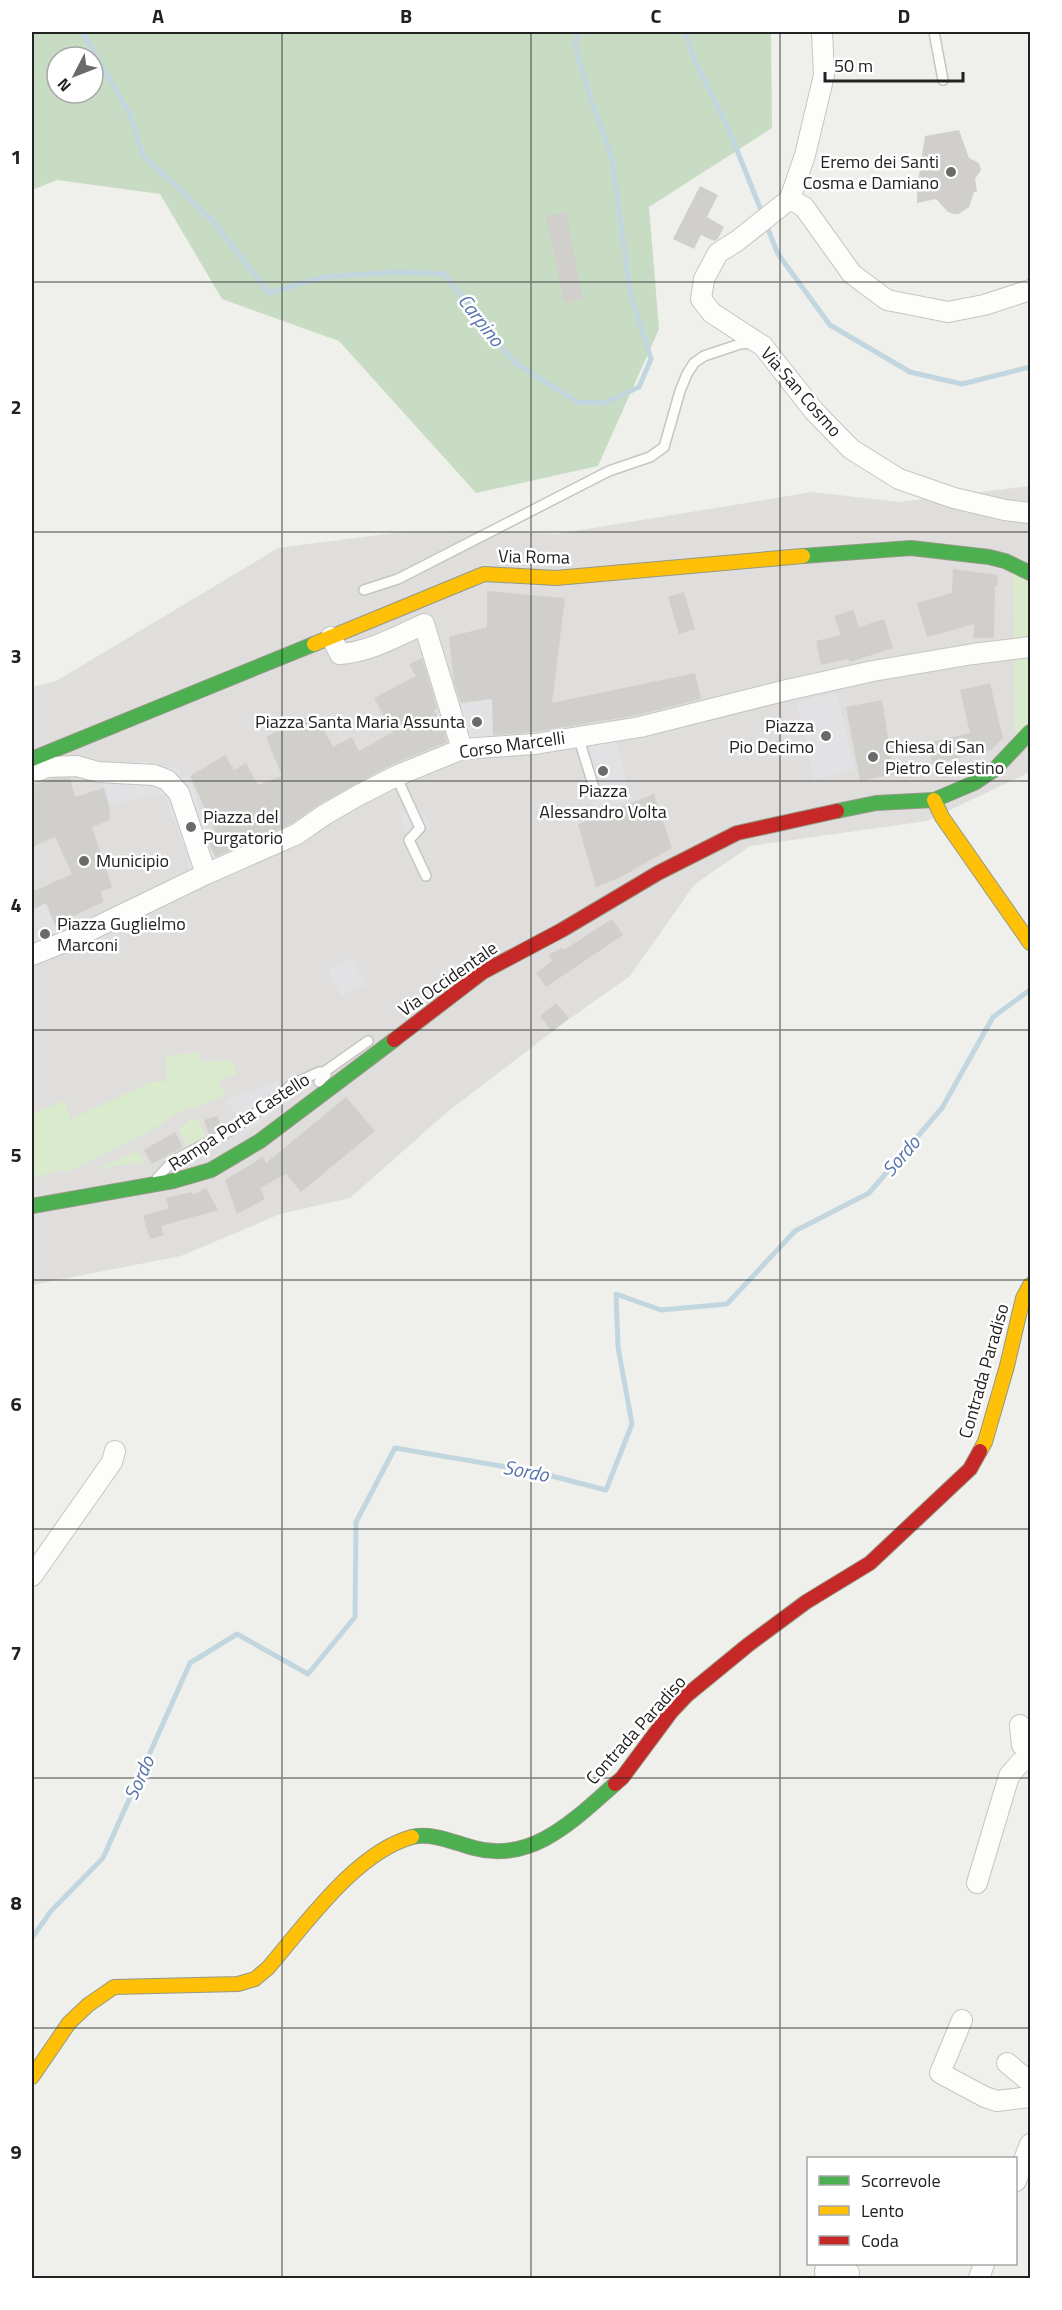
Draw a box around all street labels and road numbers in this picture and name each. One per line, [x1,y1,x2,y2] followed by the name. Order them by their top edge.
[755,341,848,443] street label: Via San Cosmo
[498,542,570,571] street label: Via Roma
[457,724,567,765] street label: Corso Marcelli
[393,934,503,1023] street label: Via Occidentale
[163,1066,315,1177] street label: Rampa Porta Castello
[951,1300,1016,1441] street label: Contrada Paradiso
[579,1669,692,1790] street label: Contrada Paradiso

